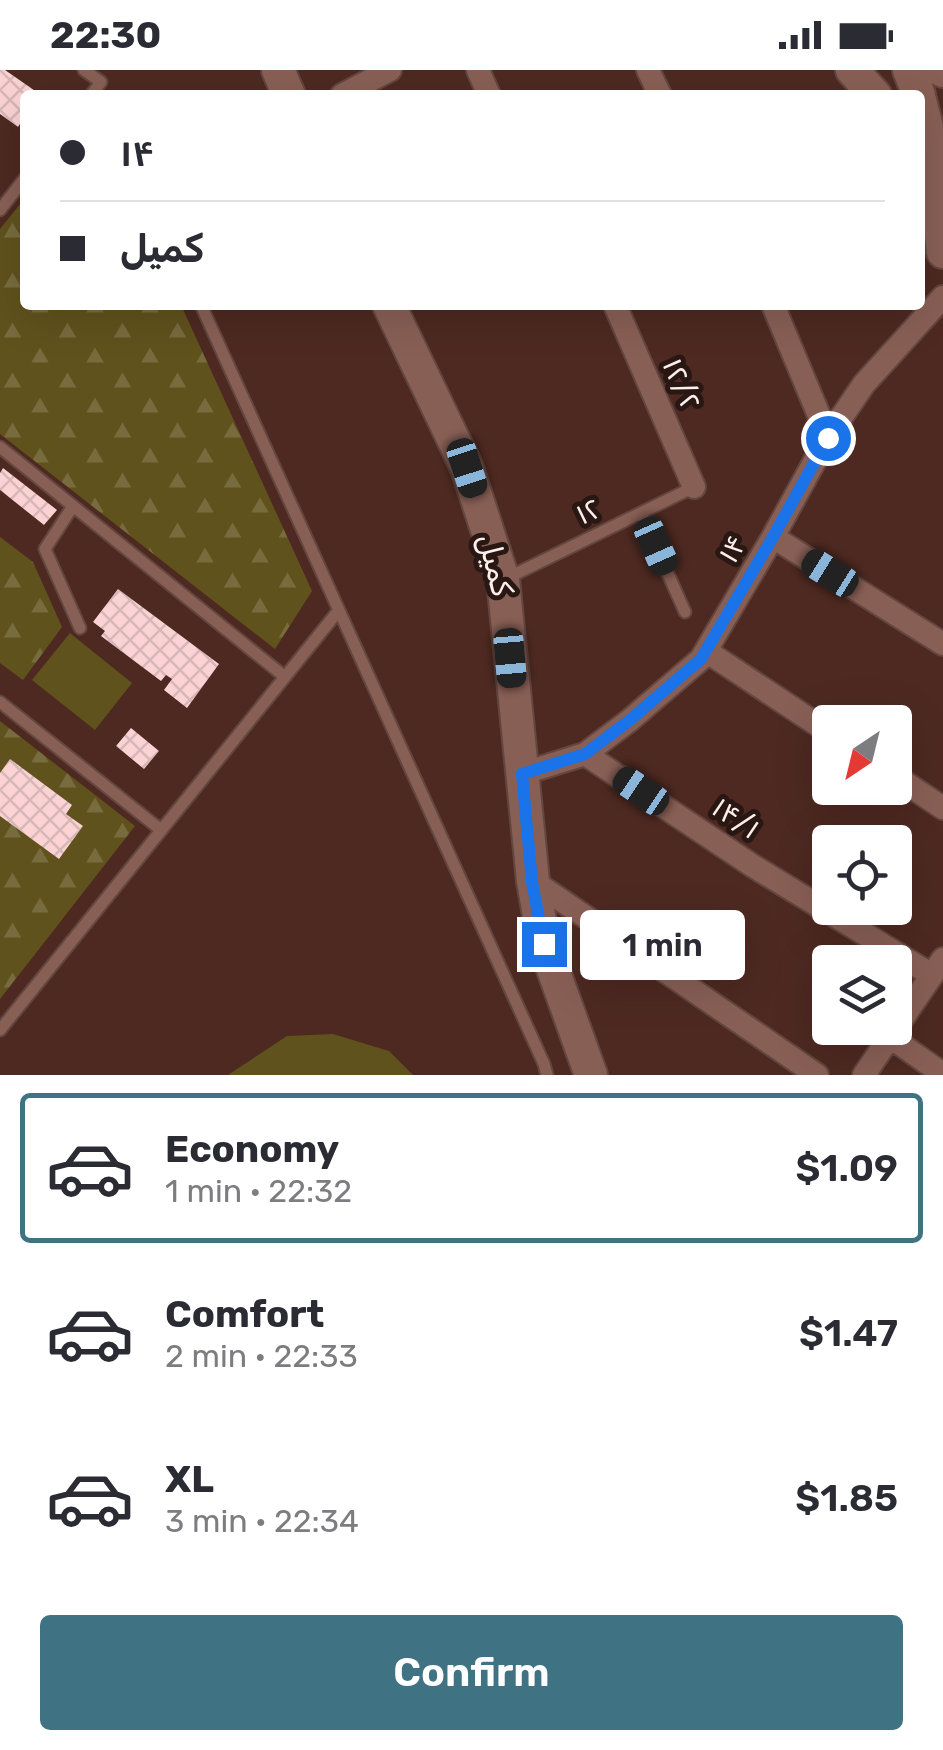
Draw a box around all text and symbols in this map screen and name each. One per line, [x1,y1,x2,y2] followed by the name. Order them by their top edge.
[50,12,161,58] text: 22:30
[120,130,155,176] text: ۱۴
[120,226,204,272] text: کمیل
[655,352,709,416] street label: ۱۲/۲
[806,416,851,461] route start
[443,435,491,501] car
[569,490,607,532] street label: ۱۲
[630,512,682,580] car
[710,529,754,569] street label: ۱۴
[470,530,520,600] street label: کمیل
[797,544,863,602] car
[492,627,528,689] car
[812,705,912,805] north arrow
[812,705,912,1045] map controls
[608,762,674,820] car
[705,789,767,847] street label: ۱۴/۱
[812,825,912,925] button: locate
[579,909,744,979] callout: 1 min
[522,922,567,967] route end
[622,926,703,964] text: 1 min
[812,945,912,1045] button: layers
[45,1123,135,1213] icon: car
[165,1126,339,1172] text: Economy
[795,1145,898,1191] text: $1.09
[165,1172,352,1210] text: 1 min · 22:32
[45,1288,135,1378] icon: car
[165,1291,324,1337] text: Comfort
[799,1310,898,1356] text: $1.47
[165,1337,358,1375] text: 2 min · 22:33
[45,1453,135,1543] icon: car
[165,1456,214,1502] text: XL
[795,1475,898,1521] text: $1.85
[165,1502,359,1540] text: 3 min · 22:34
[40,1615,903,1730] button: Confirm

